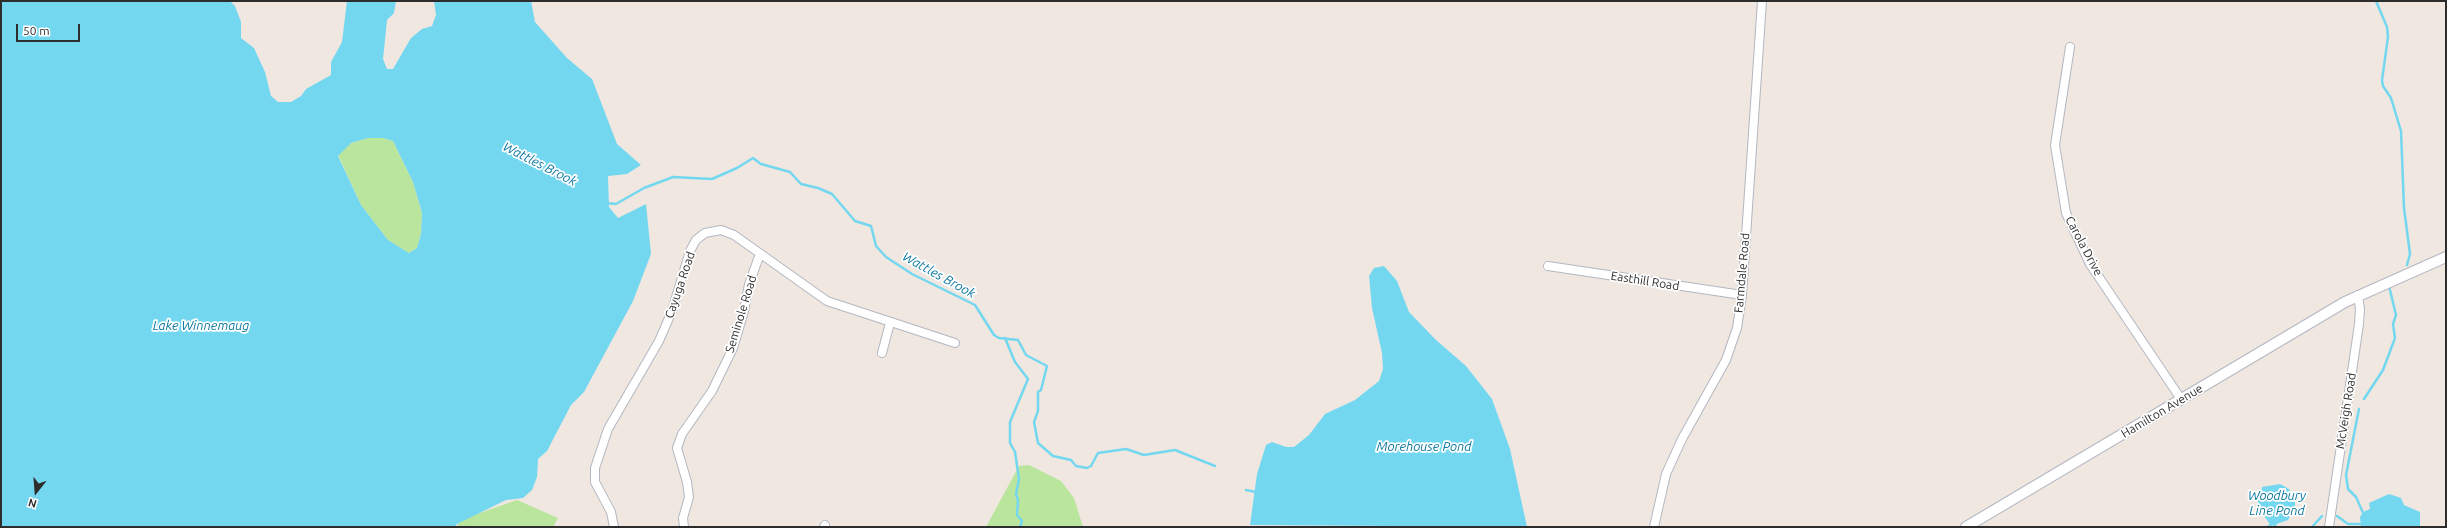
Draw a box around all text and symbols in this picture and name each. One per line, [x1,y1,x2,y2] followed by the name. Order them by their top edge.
[18,16,82,42] scale bar
[23,24,50,37] text: 50 m
[500,139,580,189] water label: Wattles Brook
[2062,214,2106,278] street label: Carola Drive
[1731,232,1753,314] street label: Farmdale Road
[900,249,978,301] water label: Wattles Brook
[662,250,698,320] street label: Cayuga Road
[1610,268,1680,294] street label: Easthill Road
[722,274,760,354] street label: Seminole Road
[153,318,249,334] water label: Lake Winnemaug
[2333,372,2359,450] street label: McVeigh Road
[2119,381,2205,441] street label: Hamilton Avenue
[1377,439,1471,455] water label: Morehouse Pond
[16,472,56,512] north arrow
[2248,488,2306,519] water label: Woodbury Line Pond
[27,497,38,510] text: N

